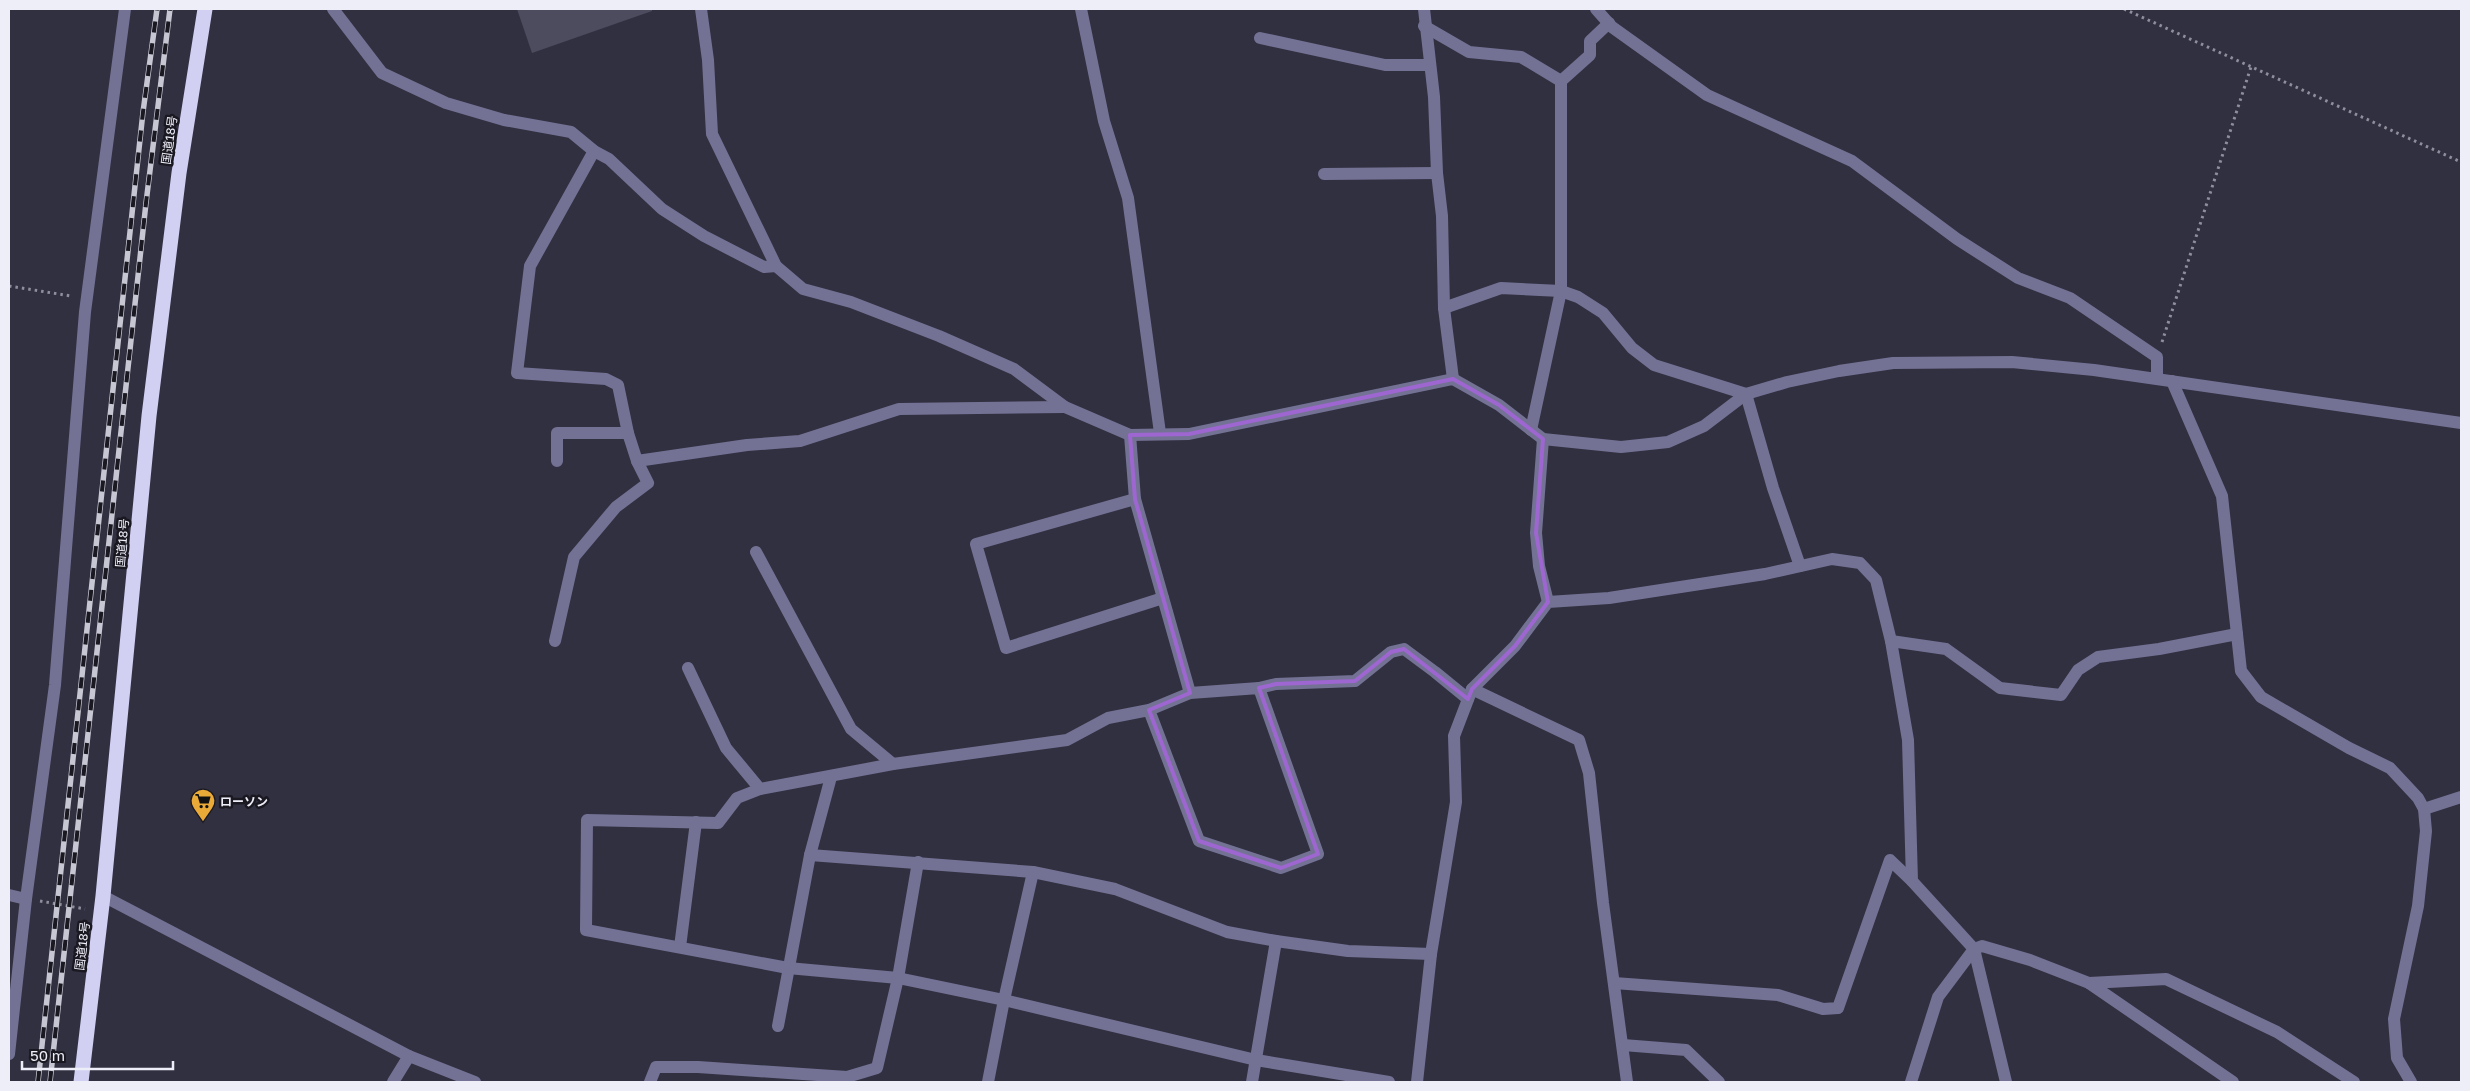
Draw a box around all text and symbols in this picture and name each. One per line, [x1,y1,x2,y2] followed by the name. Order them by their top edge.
[158,115,180,165] street label: 国道18号
[112,518,132,568] street label: 国道18号
[190,788,216,822] supermarket icon: ローソン
[220,794,268,809] place label: ローソン
[72,921,92,971] street label: 国道18号
[22,1038,174,1070] scale bar
[30,1046,65,1064] text: 50 m

